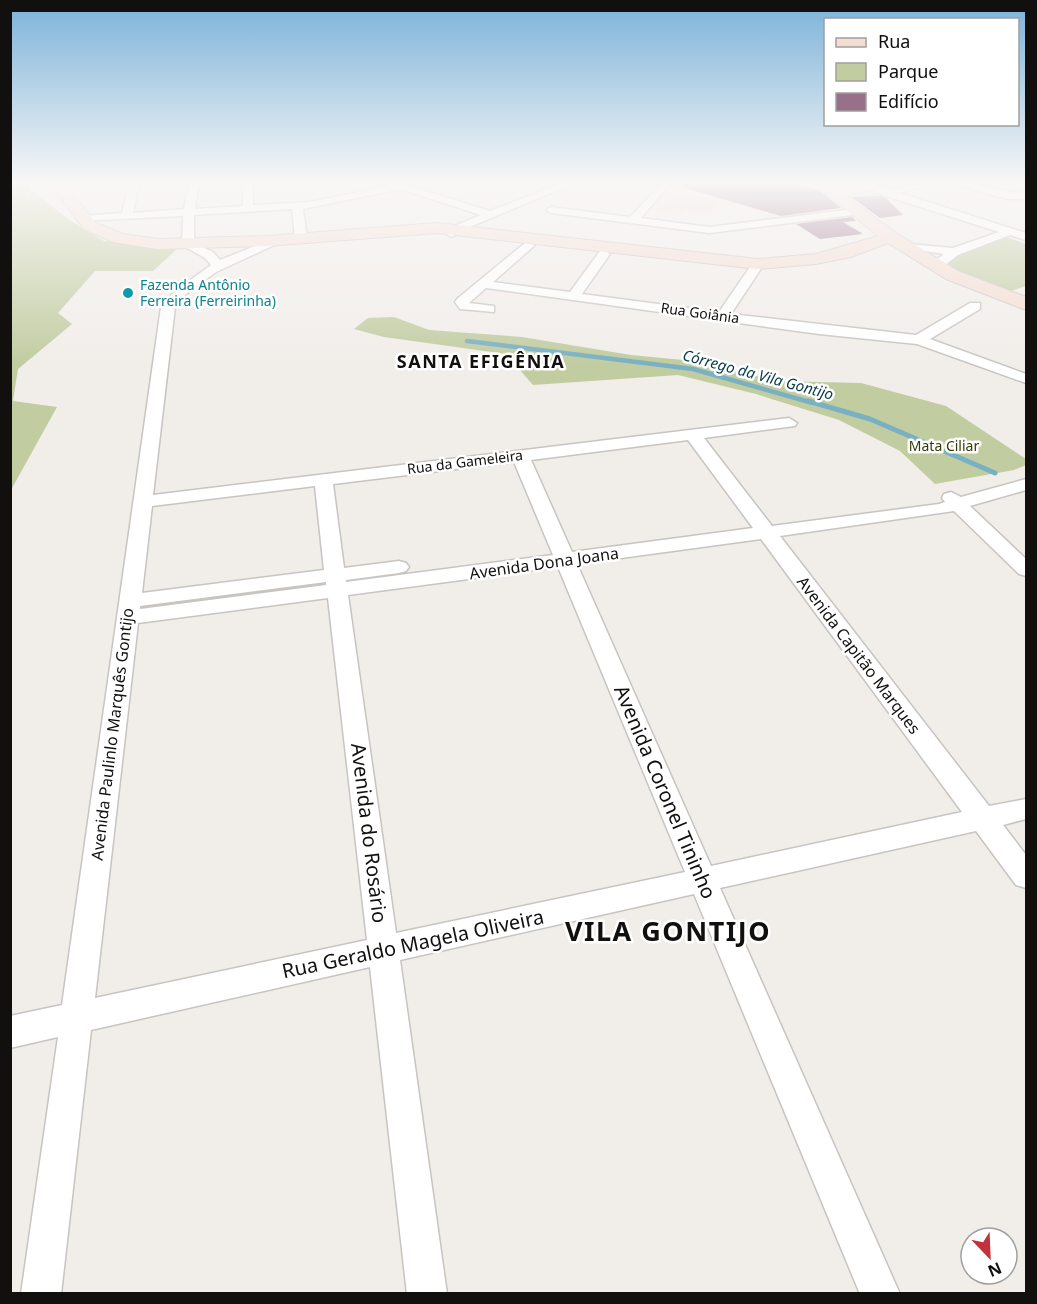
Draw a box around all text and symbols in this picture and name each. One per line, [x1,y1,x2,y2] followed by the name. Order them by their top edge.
[824,18,1019,126] legend
[878,29,910,53] text: Rua
[878,59,938,83] text: Parque
[878,89,939,113] text: Edifício
[140,275,276,310] place label: Fazenda Antônio Ferreira (Ferreirinha)
[121,286,135,300] marker: Fazenda Antônio Ferreira (Ferreirinha)
[660,298,741,327] street label: Rua Goiânia
[681,344,836,404] water label: Córrego da Vila Gontijo
[397,349,565,373] district label: SANTA EFIGÊNIA
[909,436,979,455] park label: Mata Ciliar
[406,445,524,478] street label: Rua da Gameleira
[468,542,620,584] street label: Avenida Dona Joana
[792,572,926,738] street label: Avenida Capitão Marques
[86,606,138,862] street label: Avenida Paulinlo Marquês Gontijo
[608,681,723,903] street label: Avenida Coronel Tininho
[345,742,394,924] street label: Avenida do Rosário
[279,903,546,984] street label: Rua Geraldo Magela Oliveira
[565,912,771,949] district label: VILA GONTIJO
[959,1226,1019,1286] north arrow
[985,1257,1005,1282] text: N

